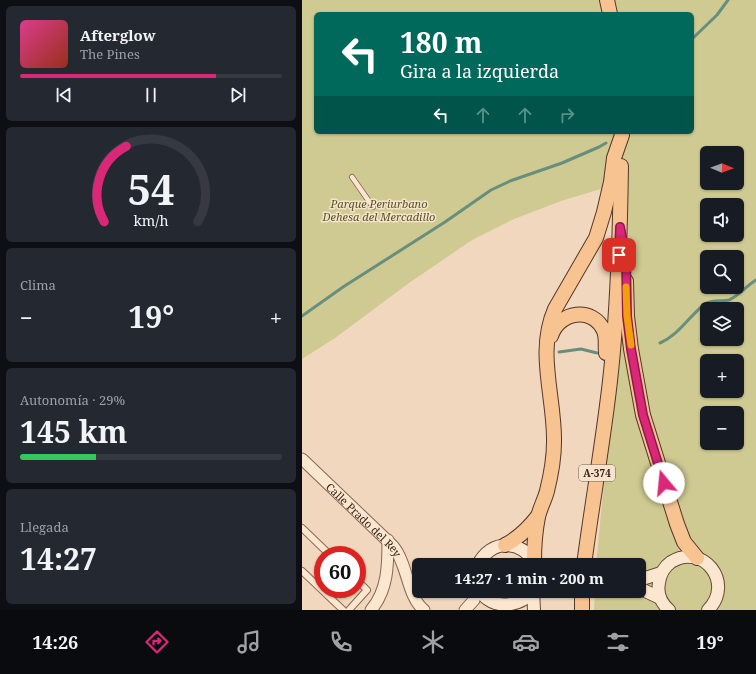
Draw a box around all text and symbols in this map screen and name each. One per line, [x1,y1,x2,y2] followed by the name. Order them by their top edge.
[400,23,482,61] text: 180 m
[80,25,156,45] text: Afterglow
[334,28,386,80] icon: left
[80,45,140,63] text: The Pines
[400,59,559,83] text: Gira a la izquierda
[53,84,75,106] icon: previous
[140,84,162,106] icon: pause
[227,84,249,106] icon: next
[430,104,452,126] icon: left
[472,104,494,126] icon: ahead
[514,104,536,126] icon: ahead
[556,104,578,126] icon: right
[700,146,744,190] north arrow
[700,146,744,450] map controls
[127,161,175,217] text: 54
[322,196,435,224] park label: Parque Periurbano Dehesa del Mercadillo
[700,198,744,242] button: sound
[133,211,169,230] text: km/h
[602,238,636,272] pin
[608,244,630,266] icon: arrive
[700,250,744,294] button: search
[20,276,56,294] text: Clima
[128,296,174,337] text: 19°
[20,302,33,332] text: −
[270,302,282,332] text: +
[700,302,744,346] button: layers
[700,354,744,398] button: +
[20,391,125,409] text: Autonomía · 29%
[700,406,744,450] button: −
[20,411,127,452] text: 145 km
[643,462,685,504] position arrow
[579,465,615,481] road number: A-374
[323,479,406,560] street label: Calle Prado del Rey
[20,518,69,536] text: Llegada
[20,538,97,579] text: 14:27
[314,546,366,598] speed limit sign: 60
[454,568,604,588] text: 14:27 · 1 min · 200 m
[143,628,171,656] icon: directions
[235,628,263,656] icon: music
[327,628,355,656] icon: phone
[419,628,447,656] icon: climate
[512,628,540,656] icon: car
[604,628,632,656] icon: filters
[32,630,78,654] text: 14:26
[696,630,724,654] text: 19°

